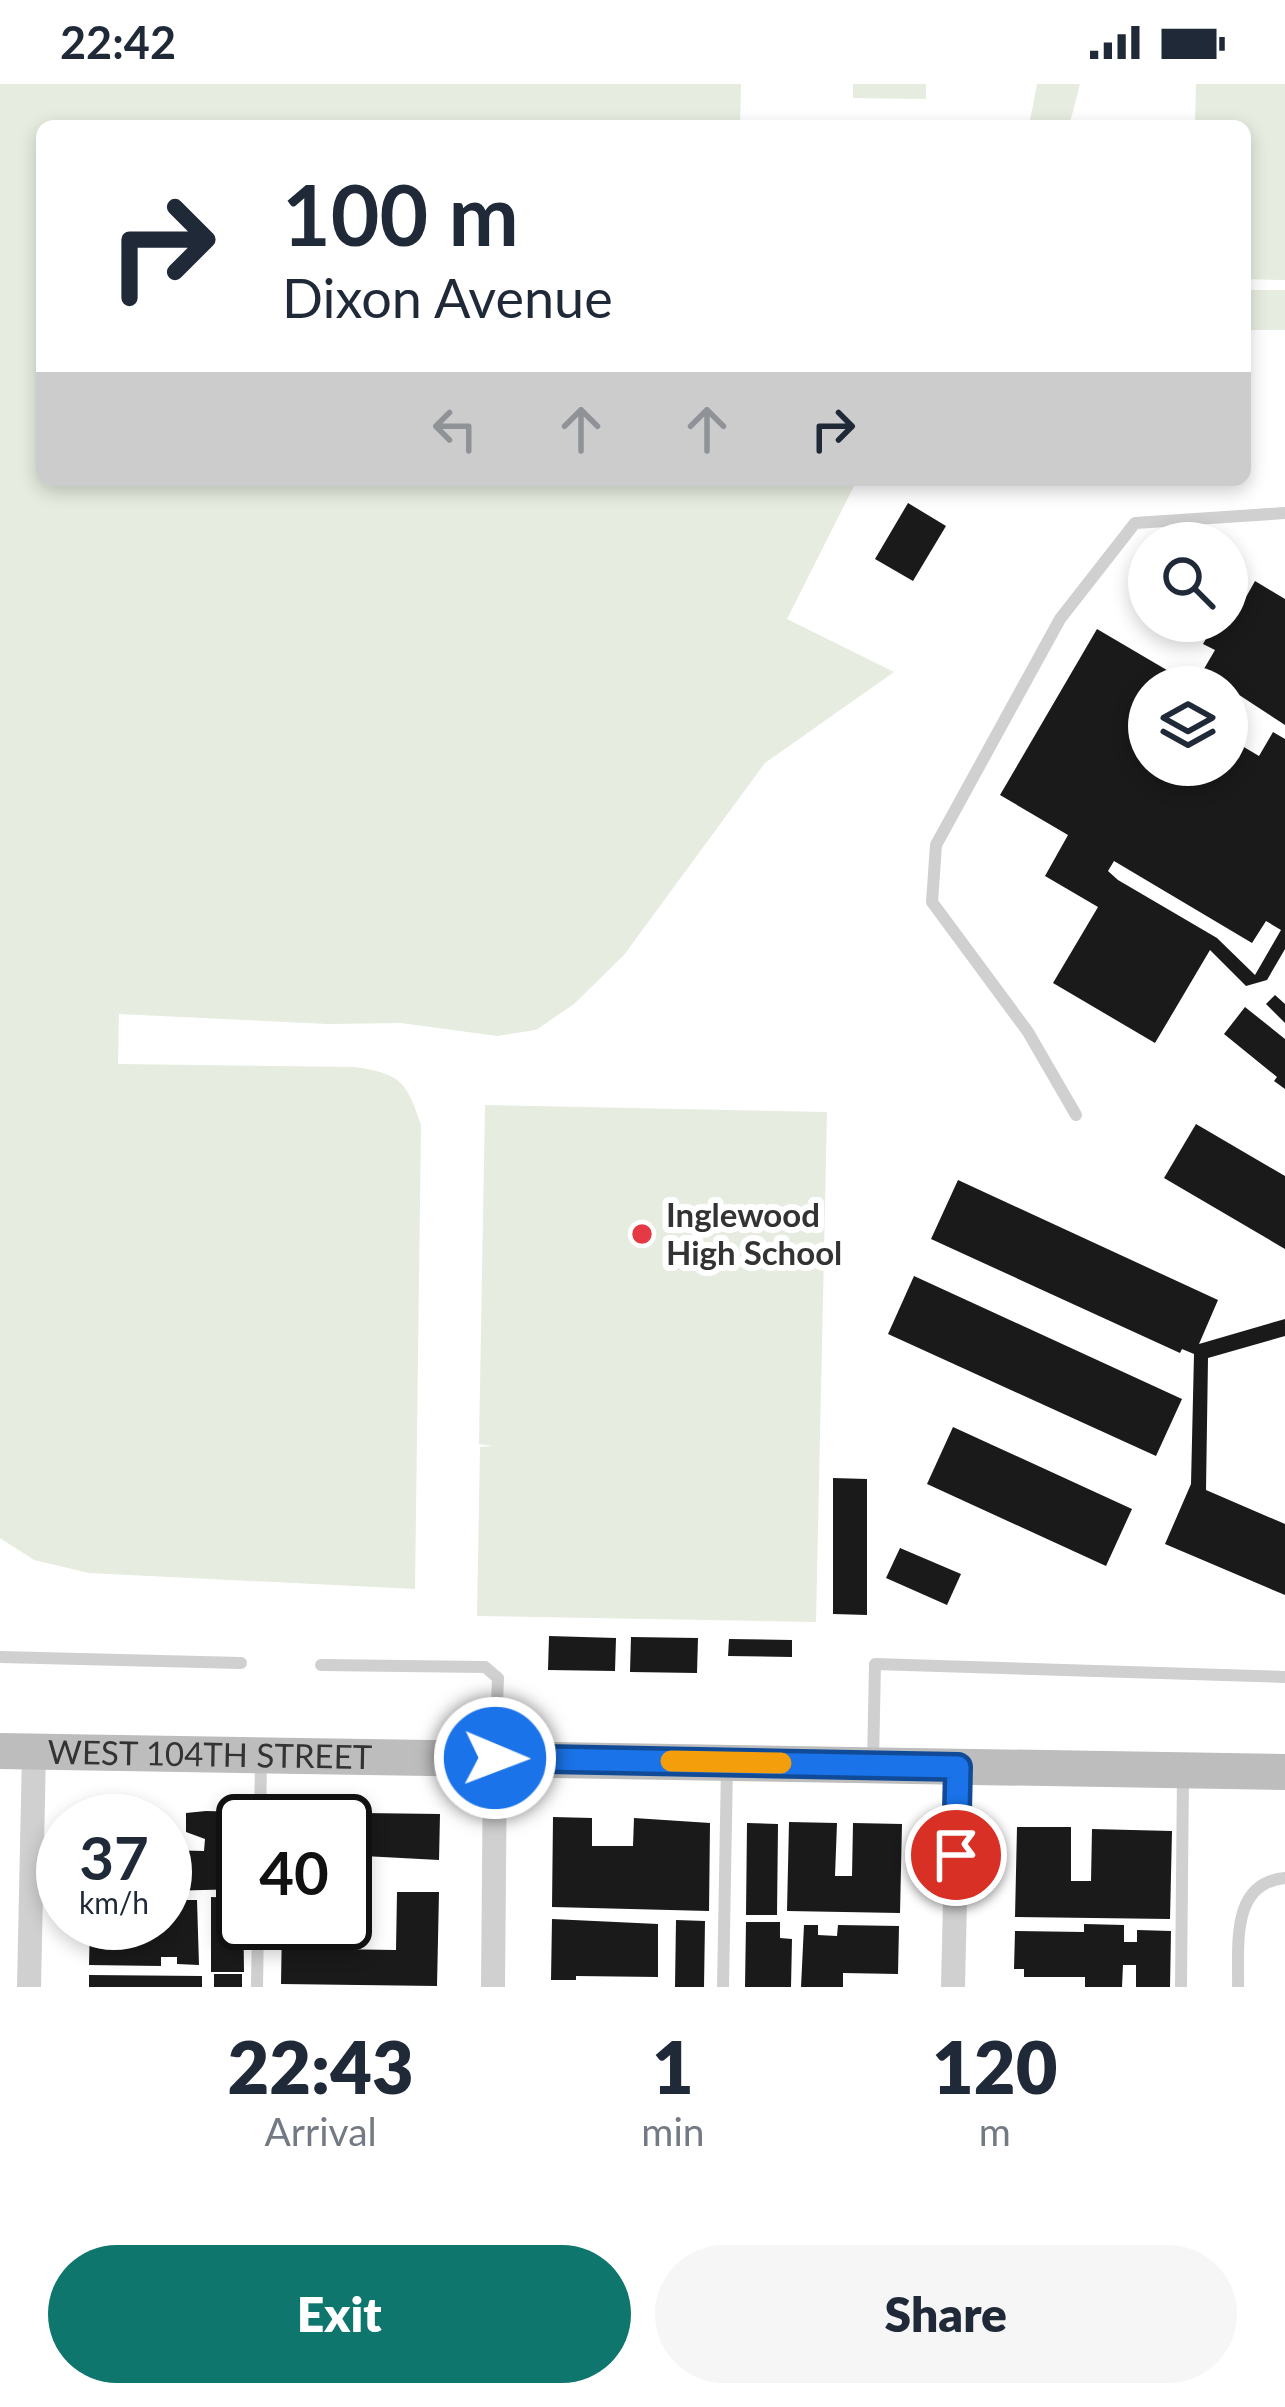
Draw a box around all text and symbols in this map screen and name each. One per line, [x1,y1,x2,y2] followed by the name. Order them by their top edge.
[60,15,176,69] text: 22:42
[282,163,519,264] text: 100 m
[84,168,240,324] icon: right
[282,265,613,330] text: Dixon Avenue
[422,396,488,462] icon: left
[548,396,614,462] icon: ahead
[674,396,740,462] icon: ahead
[800,396,866,462] icon: right
[1128,522,1248,786] map controls
[1128,522,1248,642] button: search
[1128,666,1248,786] button: layers
[666,1194,842,1272] place label: Inglewood High School
[629,1221,655,1247] marker: Inglewood High School
[432,1695,558,1821] position arrow
[47,1731,373,1776] street label: WEST 104TH STREET
[216,1794,372,1950] speed limit sign: 40
[905,1804,1007,1906] pin
[79,1821,149,1893] text: 37
[923,1822,989,1888] icon: arrive
[79,1884,149,1920] text: km/h
[228,2023,414,2109] text: 22:43
[652,2023,694,2109] text: 1
[932,2023,1057,2109] text: 120
[264,2108,377,2154] text: Arrival
[641,2108,705,2154] text: min
[979,2108,1011,2154] text: m
[48,2245,631,2383] button: Exit
[655,2245,1237,2383] button: Share

